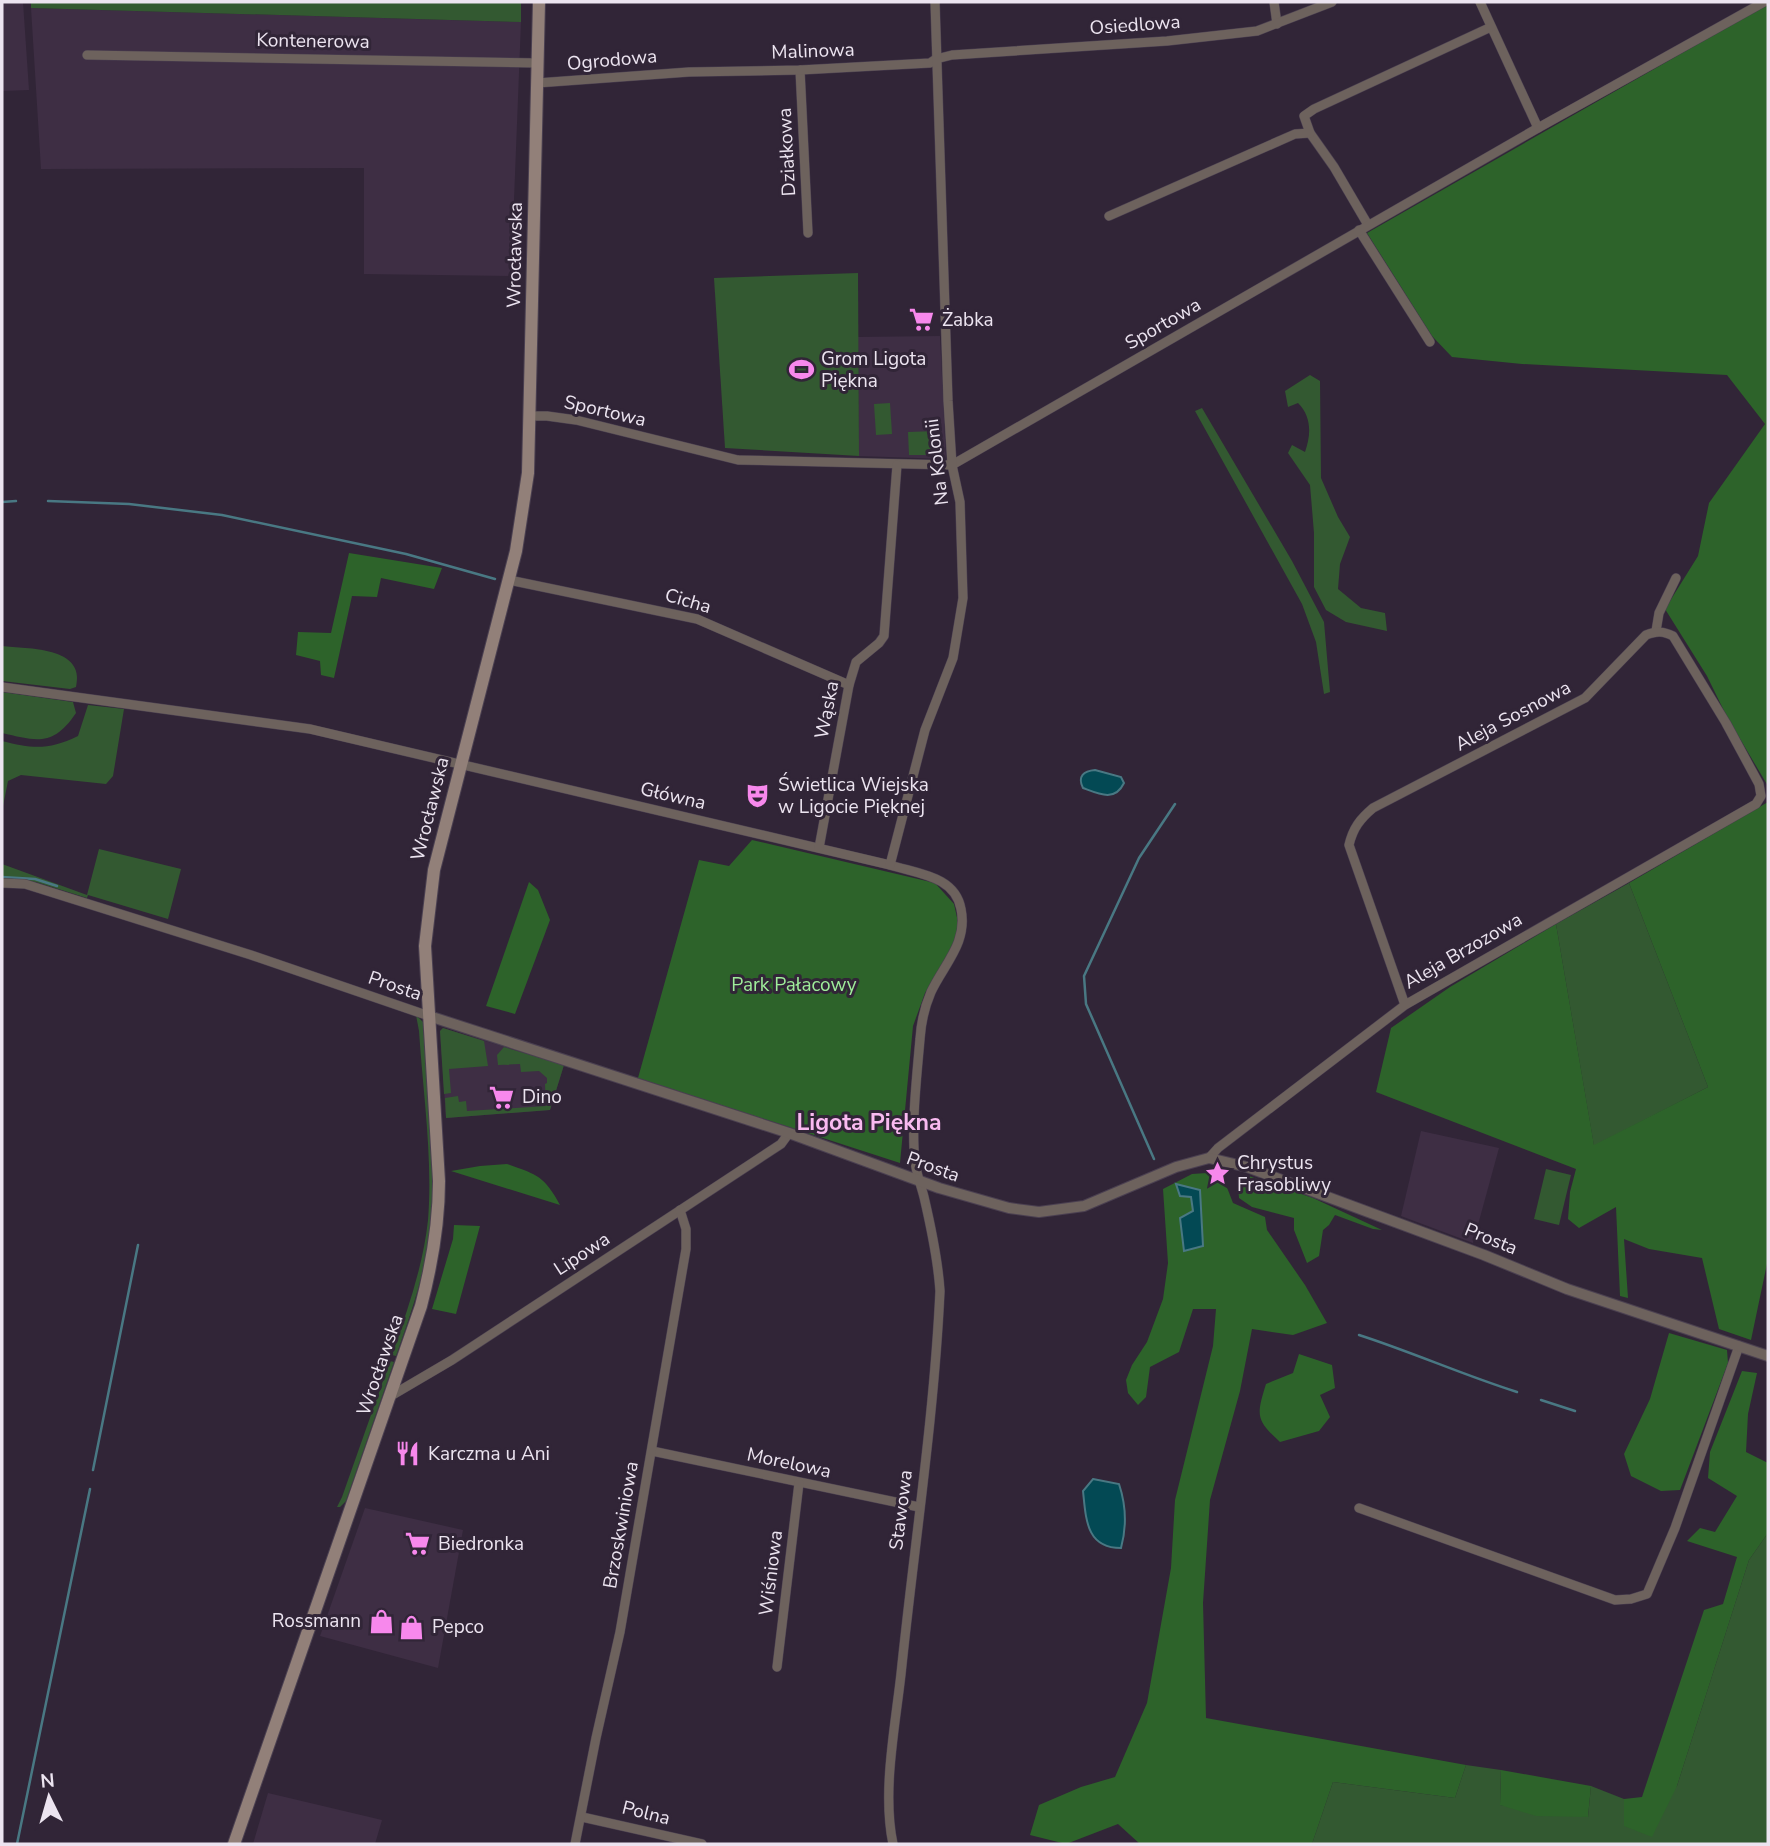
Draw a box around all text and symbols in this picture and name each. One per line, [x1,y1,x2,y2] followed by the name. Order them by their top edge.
[1089,9,1181,41] street label: Osiedlowa
[256,27,370,55] street label: Kontenerowa
[771,37,855,65] street label: Malinowa
[566,43,658,77] street label: Ogrodowa
[772,107,802,197] street label: Działkowa
[501,202,529,308] street label: Wrocławska
[1120,292,1206,356] street label: Sportowa
[908,306,936,334] supermarket icon: Żabka
[942,307,994,333] place label: Żabka
[821,346,926,394] place label: Grom Ligota Piękna
[787,356,815,384] sports icon: Grom Ligota Piękna
[561,389,649,433] street label: Sportowa
[919,417,955,507] street label: Na Kolonii
[662,582,714,620] street label: Cicha
[1451,675,1575,757] street label: Aleja Sosnowa
[809,679,845,741] street label: Wąska
[405,754,455,864] street label: Wrocławska
[778,772,929,820] place label: Świetlica Wiejska w Ligocie Pięknej
[638,776,708,816] street label: Główna
[744,782,772,810] theatre icon: Świetlica Wiejska w Ligocie Pięknej
[1399,907,1527,995] street label: Aleja Brzozowa
[365,965,425,1007] street label: Prosta
[731,972,857,998] park label: Park Pałacowy
[488,1083,516,1111] supermarket icon: Dino
[522,1084,562,1110] place label: Dino
[796,1107,942,1138] district label: Ligota Piękna
[903,1145,963,1189] street label: Prosta
[1237,1150,1331,1198] place label: Chrystus Frasobliwy
[1203,1160,1231,1188] place icon: Chrystus Frasobliwy
[1461,1217,1521,1261] street label: Prosta
[549,1226,615,1282] street label: Lipowa
[350,1311,410,1419] street label: Wrocławska
[394,1440,422,1468] restaurant icon: Karczma u Ani
[428,1441,550,1467] place label: Karczma u Ani
[745,1441,833,1485] street label: Morelowa
[597,1459,645,1591] street label: Brzoskwiniowa
[883,1469,919,1551] street label: Stawowa
[753,1529,789,1617] street label: Wiśniowa
[404,1530,432,1558] supermarket icon: Biedronka
[438,1531,524,1557] place label: Biedronka
[367,1607,395,1635] shop icon: Rossmann
[272,1608,361,1634] place label: Rossmann
[398,1613,426,1641] shop icon: Pepco
[432,1614,484,1640] place label: Pepco
[14,1762,84,1832] north arrow
[39,1767,56,1795] text: N
[619,1795,673,1831] street label: Polna

